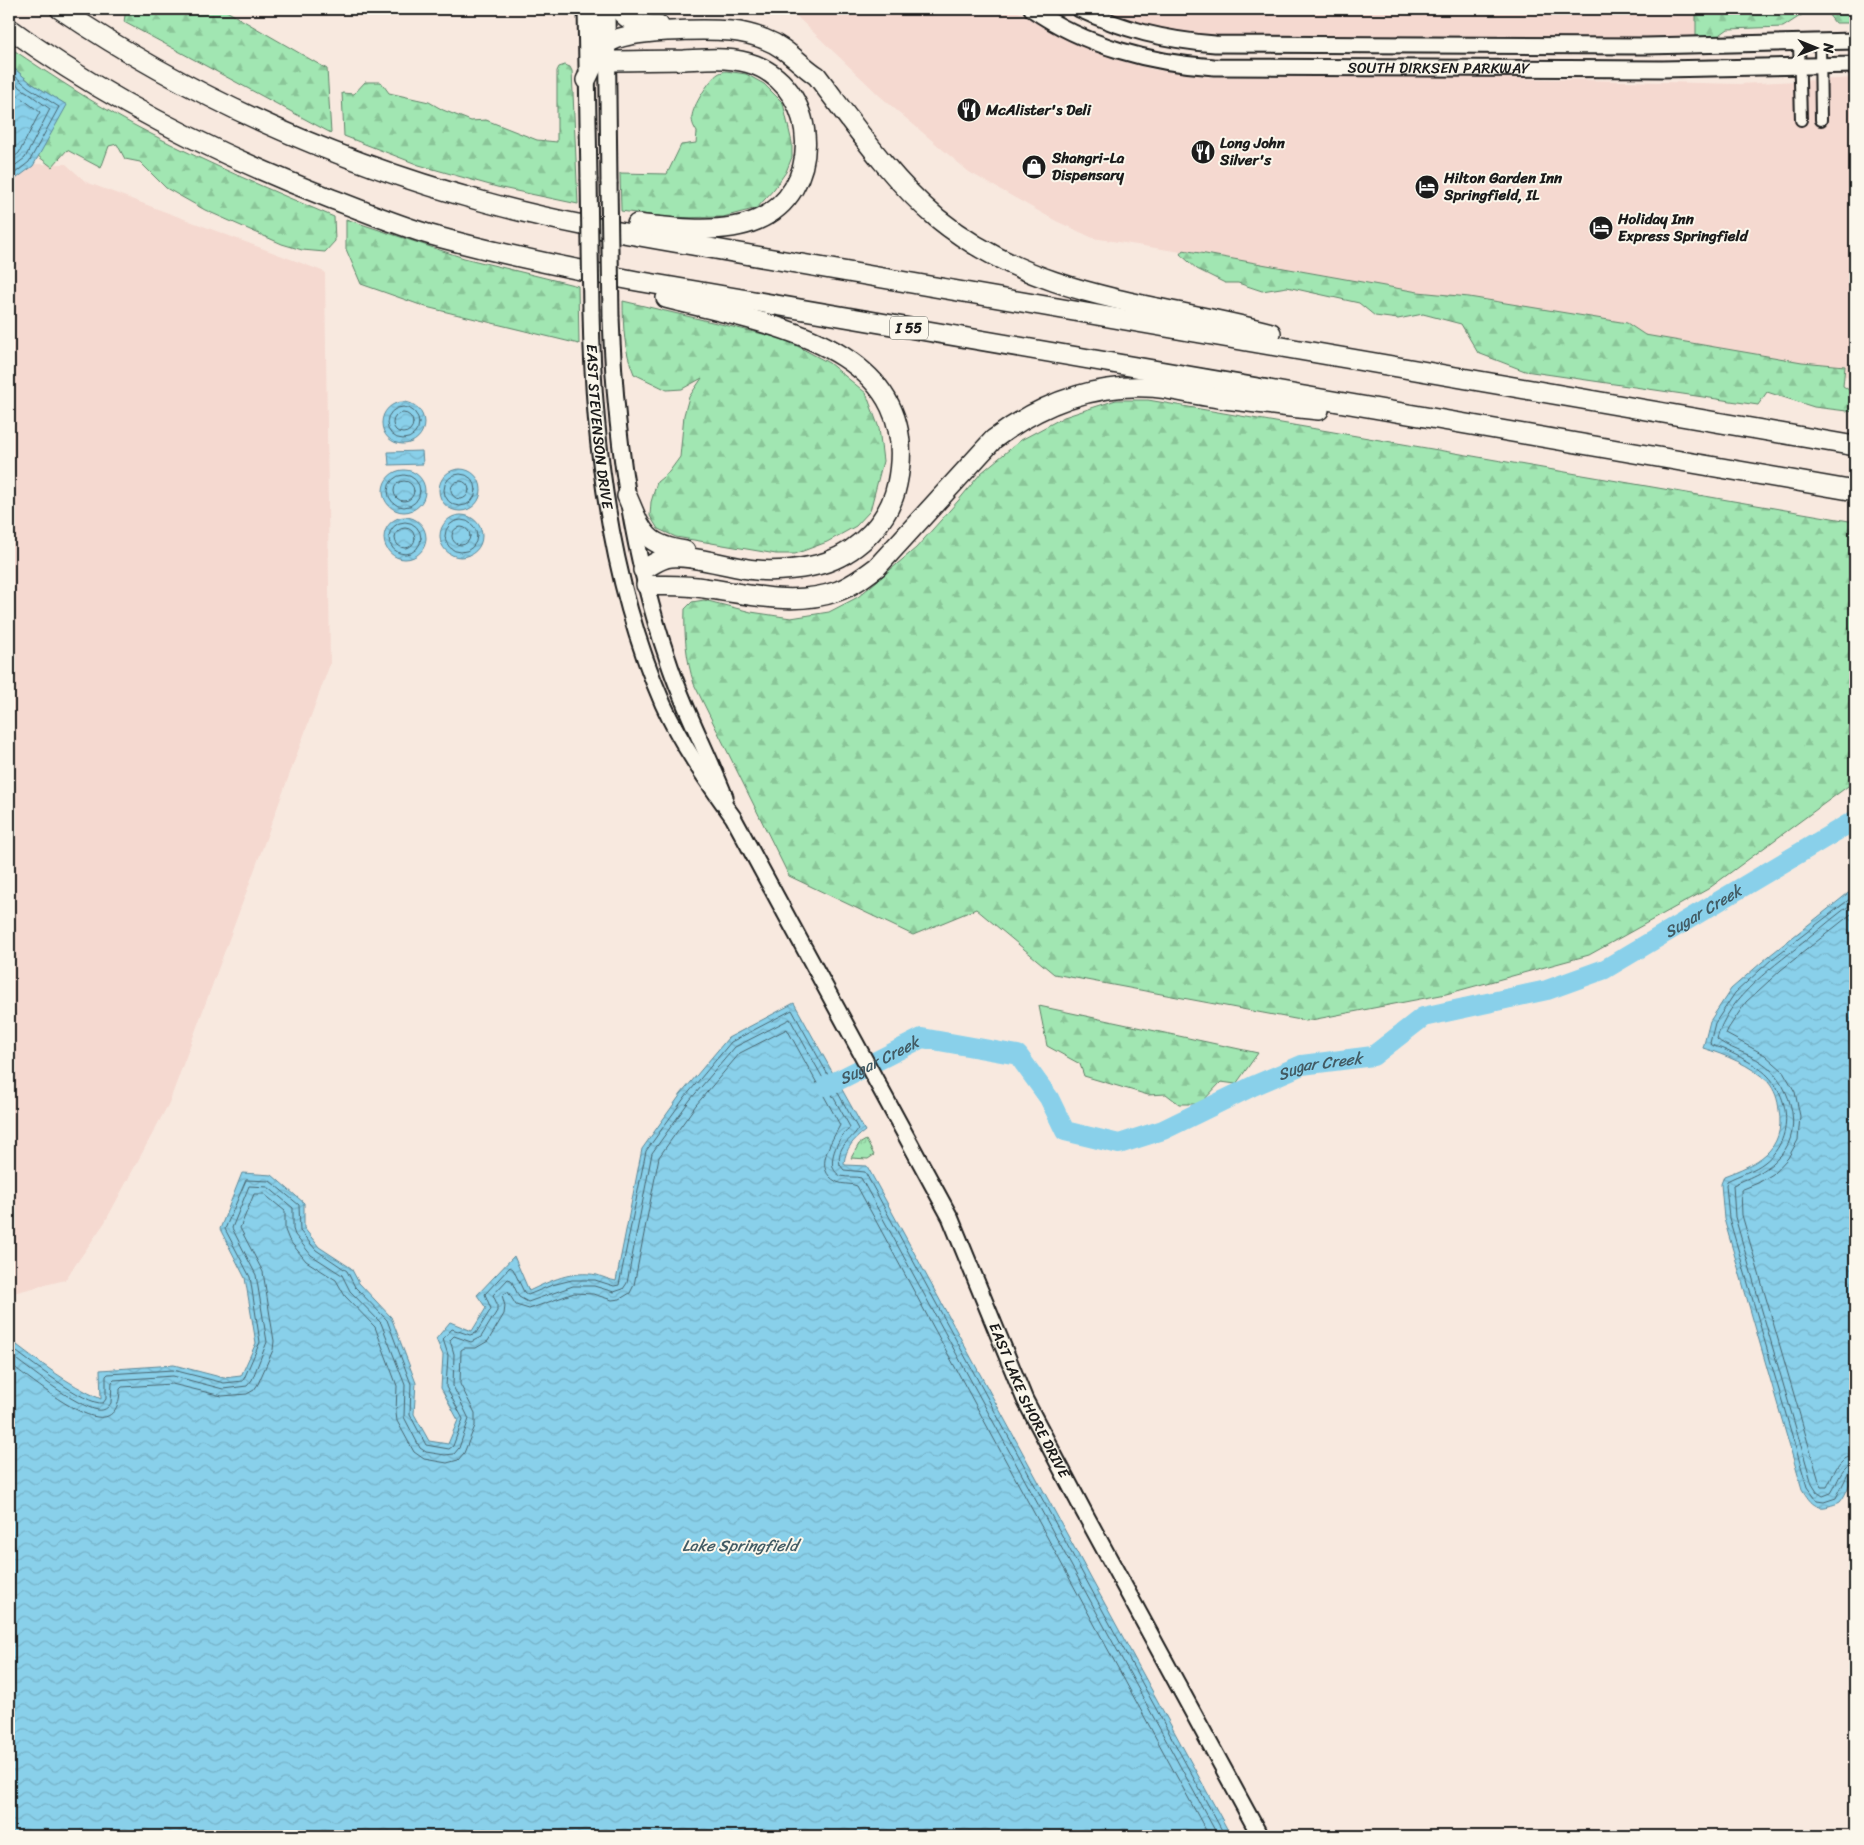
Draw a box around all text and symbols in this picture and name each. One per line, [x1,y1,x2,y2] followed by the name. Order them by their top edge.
[1792,22,1842,72] north arrow
[1816,42,1841,54] text: N
[1348,55,1531,81] street label: SOUTH DIRKSEN PARKWAY
[956,97,982,123] restaurant icon: McAlister's Deli
[985,97,1092,123] place label: McAlister's Deli
[1219,130,1286,173] place label: Long John Silver's
[1190,139,1216,165] restaurant icon: Long John Silver's
[1051,145,1125,188] place label: Shangri-La Dispensary
[1021,154,1047,180] shop icon: Shangri-La Dispensary
[1443,165,1563,208] place label: Hilton Garden Inn Springfield, IL
[1414,174,1440,200] hotel icon: Hilton Garden Inn Springfield, IL
[1617,206,1749,249] place label: Holiday Inn Express Springfield
[1588,215,1614,241] hotel icon: Holiday Inn Express Springfield
[890,316,928,339] road number: I 55
[579,344,621,513] street label: EAST STEVENSON DRIVE
[1658,875,1749,945] water label: Sugar Creek
[834,1026,926,1092] water label: Sugar Creek
[1272,1043,1366,1089] water label: Sugar Creek
[982,1318,1078,1484] street label: EAST LAKE SHORE DRIVE
[682,1531,802,1560] water label: Lake Springfield

